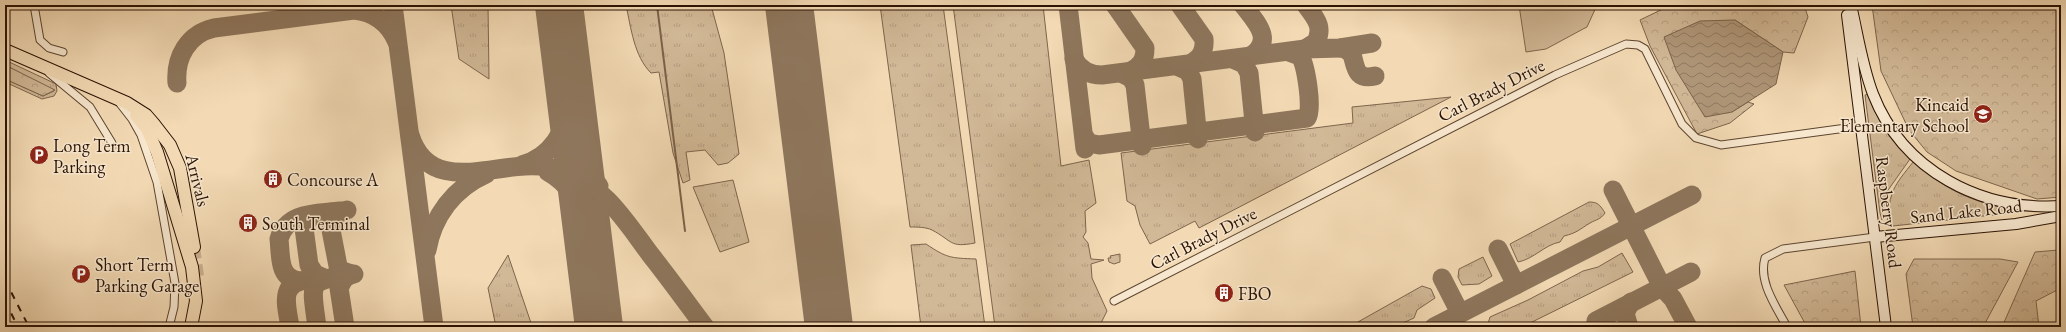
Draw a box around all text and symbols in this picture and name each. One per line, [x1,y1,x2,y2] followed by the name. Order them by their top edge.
[1434,53,1548,127] street label: Carl Brady Drive
[1840,93,1970,137] place label: Kincaid Elementary School
[1972,103,1994,125] school or university icon: Kincaid Elementary School
[53,134,131,178] place label: Long Term Parking
[28,144,50,166] parking icon: Long Term Parking
[180,150,216,209] street label: Arrivals
[1871,155,1907,270] street label: Raspberry Road
[262,168,284,190] building icon: Concourse A
[287,168,379,191] place label: Concourse A
[1909,194,2024,228] street label: Sand Lake Road
[1146,201,1260,275] street label: Carl Brady Drive
[237,212,259,234] building icon: South Terminal
[262,212,370,235] place label: South Terminal
[95,253,199,297] place label: Short Term Parking Garage
[70,263,92,285] parking icon: Short Term Parking Garage
[1213,282,1235,304] building icon: FBO
[1238,282,1272,305] place label: FBO

